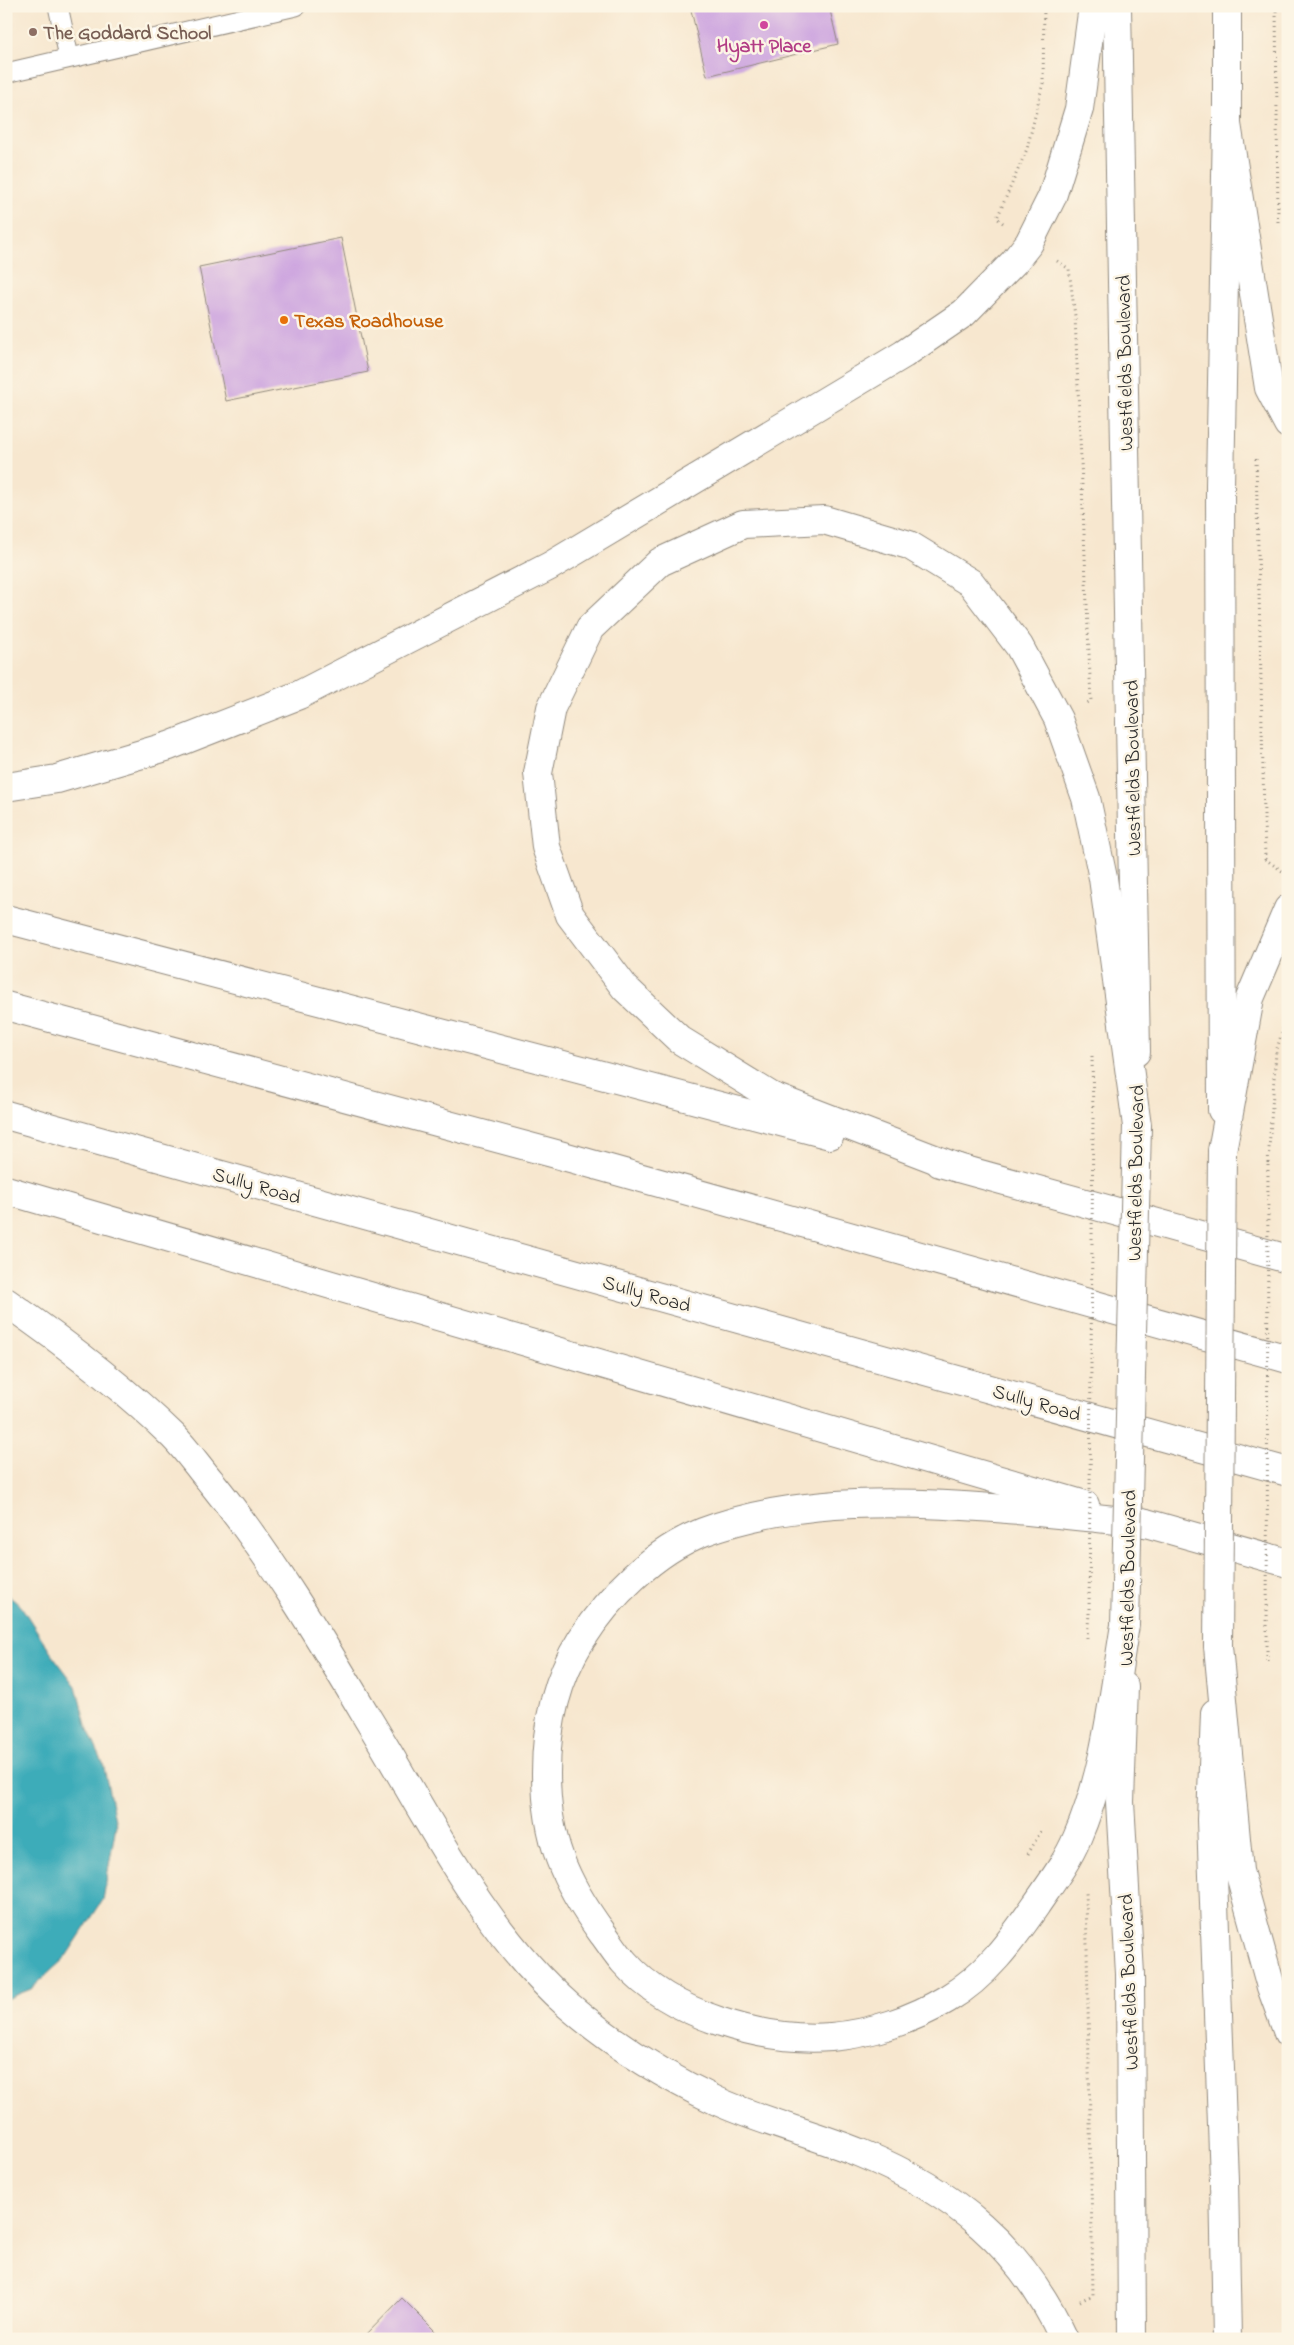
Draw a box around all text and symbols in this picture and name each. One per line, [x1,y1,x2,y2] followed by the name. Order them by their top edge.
[758,19,770,31] marker: Hyatt Place
[43,20,211,49] place label: The Goddard School
[27,26,39,38] marker: The Goddard School
[717,33,812,63] place label: Hyatt Place
[1110,274,1143,451] street label: Westfields Boulevard
[294,308,444,337] place label: Texas Roadhouse
[278,314,290,326] marker: Texas Roadhouse
[1118,679,1151,856] street label: Westfields Boulevard
[1121,1085,1154,1262] street label: Westfields Boulevard
[209,1161,304,1214] street label: Sully Road
[599,1269,694,1322] street label: Sully Road
[989,1378,1084,1431] street label: Sully Road
[1113,1490,1146,1667] street label: Westfields Boulevard
[1113,1893,1148,2071] street label: Westfields Boulevard

